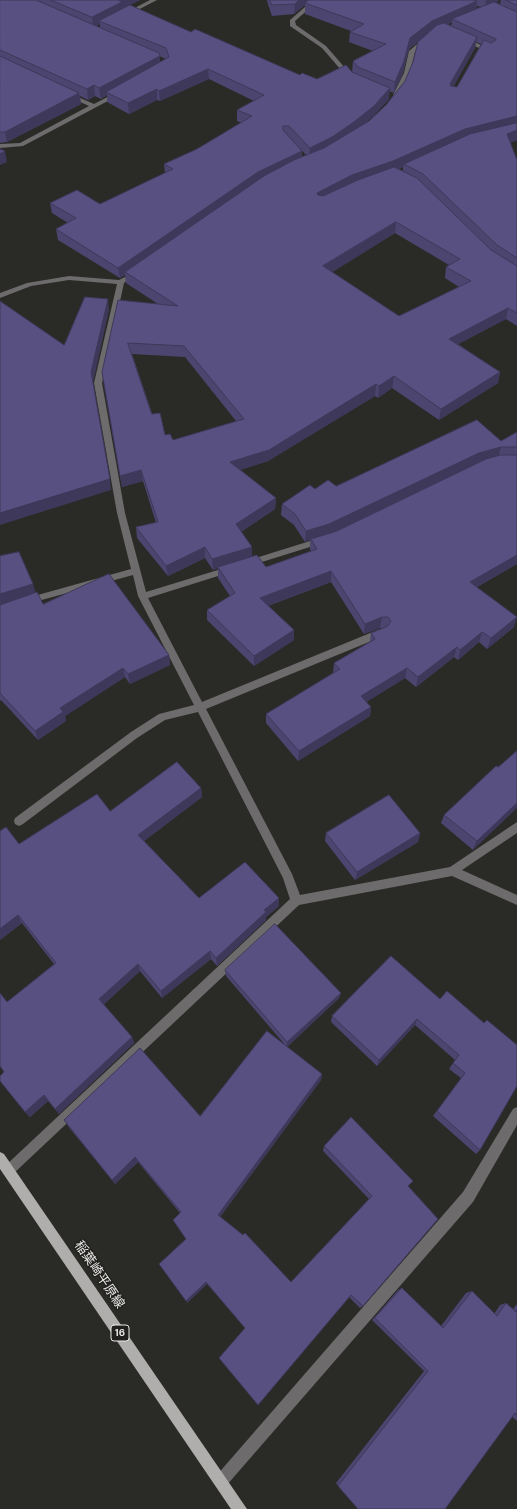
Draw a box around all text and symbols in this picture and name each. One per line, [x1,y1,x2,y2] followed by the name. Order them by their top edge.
[71,1238,127,1312] street label: 稲葉崎平原線
[111,1325,129,1341] road number: 16

